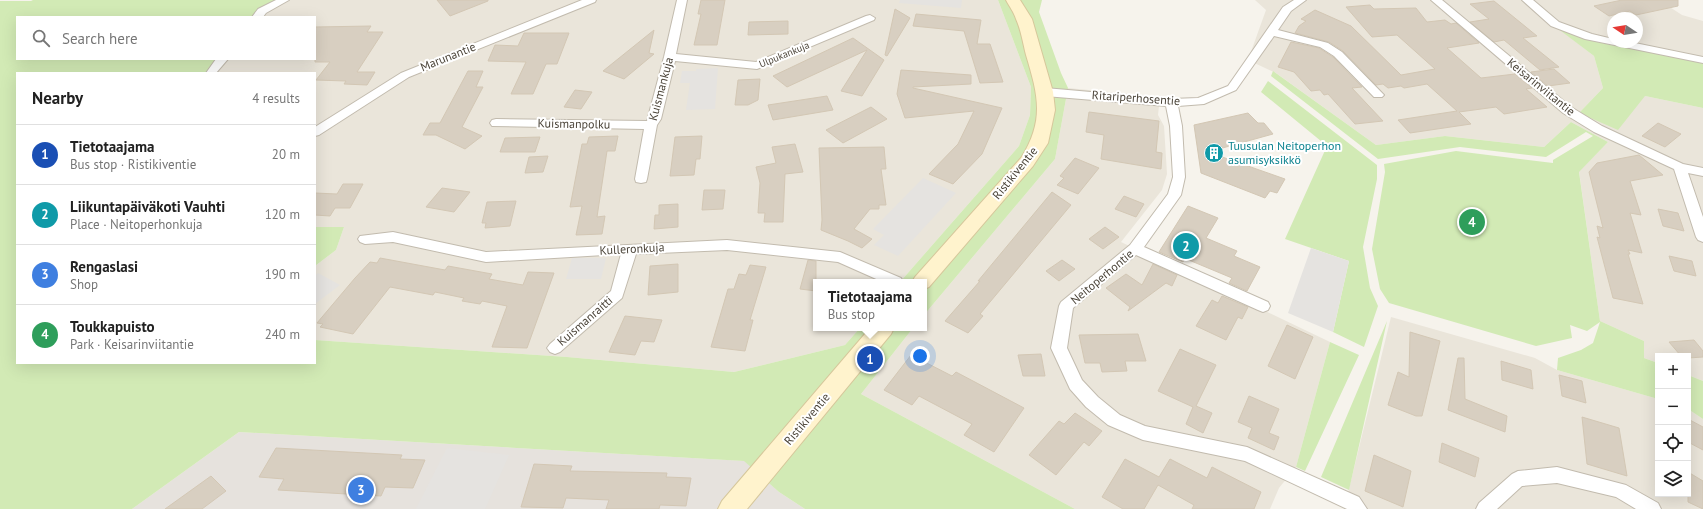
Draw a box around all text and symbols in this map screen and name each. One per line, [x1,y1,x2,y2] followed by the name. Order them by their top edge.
[1607,12,1643,48] north arrow
[16,16,316,60] search box
[30,27,52,49] icon: search
[62,29,138,48] text: Search here
[757,38,811,70] street label: Ulpukankuja
[418,39,478,74] street label: Marunantie
[645,55,676,122] street label: Kuismankuja
[1504,55,1578,119] street label: Keisarinviitantie
[32,87,83,109] text: Nearby
[1091,87,1181,108] street label: Ritariperhosentie
[252,90,300,107] text: 4 results
[538,115,610,132] street label: Kuismanpolku
[70,137,154,156] text: Tietotaajama
[1228,138,1341,167] place label: Tuusulan Neitoperhon asumisyksikkö
[1203,142,1225,164] building icon: Tuusulan Neitoperhon asumisyksikkö
[989,143,1040,202] street label: Ristikiventie
[41,146,49,163] text: 1
[272,146,300,163] text: 20 m
[70,156,196,173] text: Bus stop · Ristikiventie
[70,197,225,216] text: Liikuntapäiväkoti Vauhti
[41,206,49,223] text: 2
[265,206,300,223] text: 120 m
[1459,207,1485,237] pin: 4
[70,216,203,233] text: Place · Neitoperhonkuja
[1173,231,1199,261] pin: 2
[599,239,665,258] street label: Kulleronkuja
[1067,246,1136,307] street label: Neitoperhontie
[70,257,138,276] text: Rengaslasi
[41,266,49,283] text: 3
[265,266,300,283] text: 190 m
[70,276,98,293] text: Shop
[813,279,927,331] popup
[828,287,912,306] text: Tietotaajama
[554,292,615,349] street label: Kuismanraitti
[828,306,875,323] text: Bus stop
[70,317,155,336] text: Toukkapuisto
[41,326,49,343] text: 4
[265,326,300,343] text: 240 m
[70,336,194,353] text: Park · Keisarinviitantie
[857,344,883,374] pin: 1
[910,346,930,366] your location
[1655,353,1691,497] map controls
[1655,353,1691,389] button: +
[1655,389,1691,425] button: −
[781,390,833,448] street label: Ristikiventie
[1655,425,1691,461] button: locate
[1655,461,1691,497] button: layers
[348,475,374,505] pin: 3

